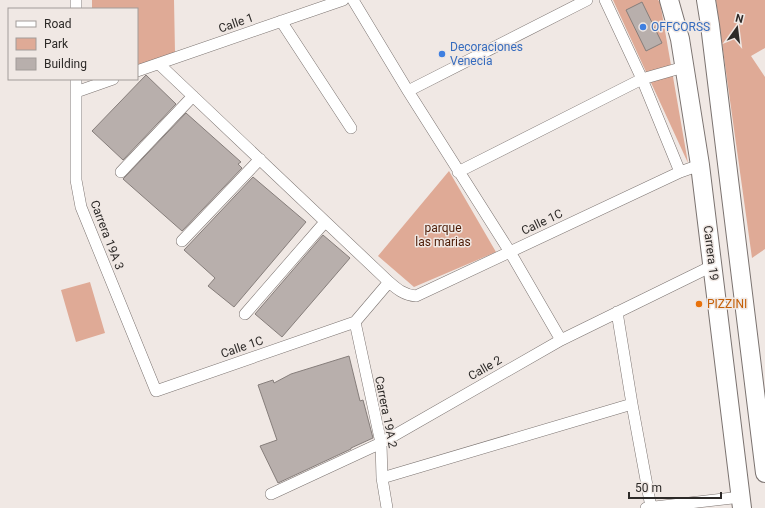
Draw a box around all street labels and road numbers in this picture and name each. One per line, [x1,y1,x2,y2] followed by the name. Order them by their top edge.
[217,10,255,36] street label: Calle 1
[87,198,127,272] street label: Carrera 19A 3
[519,206,565,238] street label: Calle 1C
[701,225,721,281] street label: Carrera 19
[219,333,265,361] street label: Calle 1C
[466,353,504,383] street label: Calle 2
[372,375,400,449] street label: Carrera 19A 2

